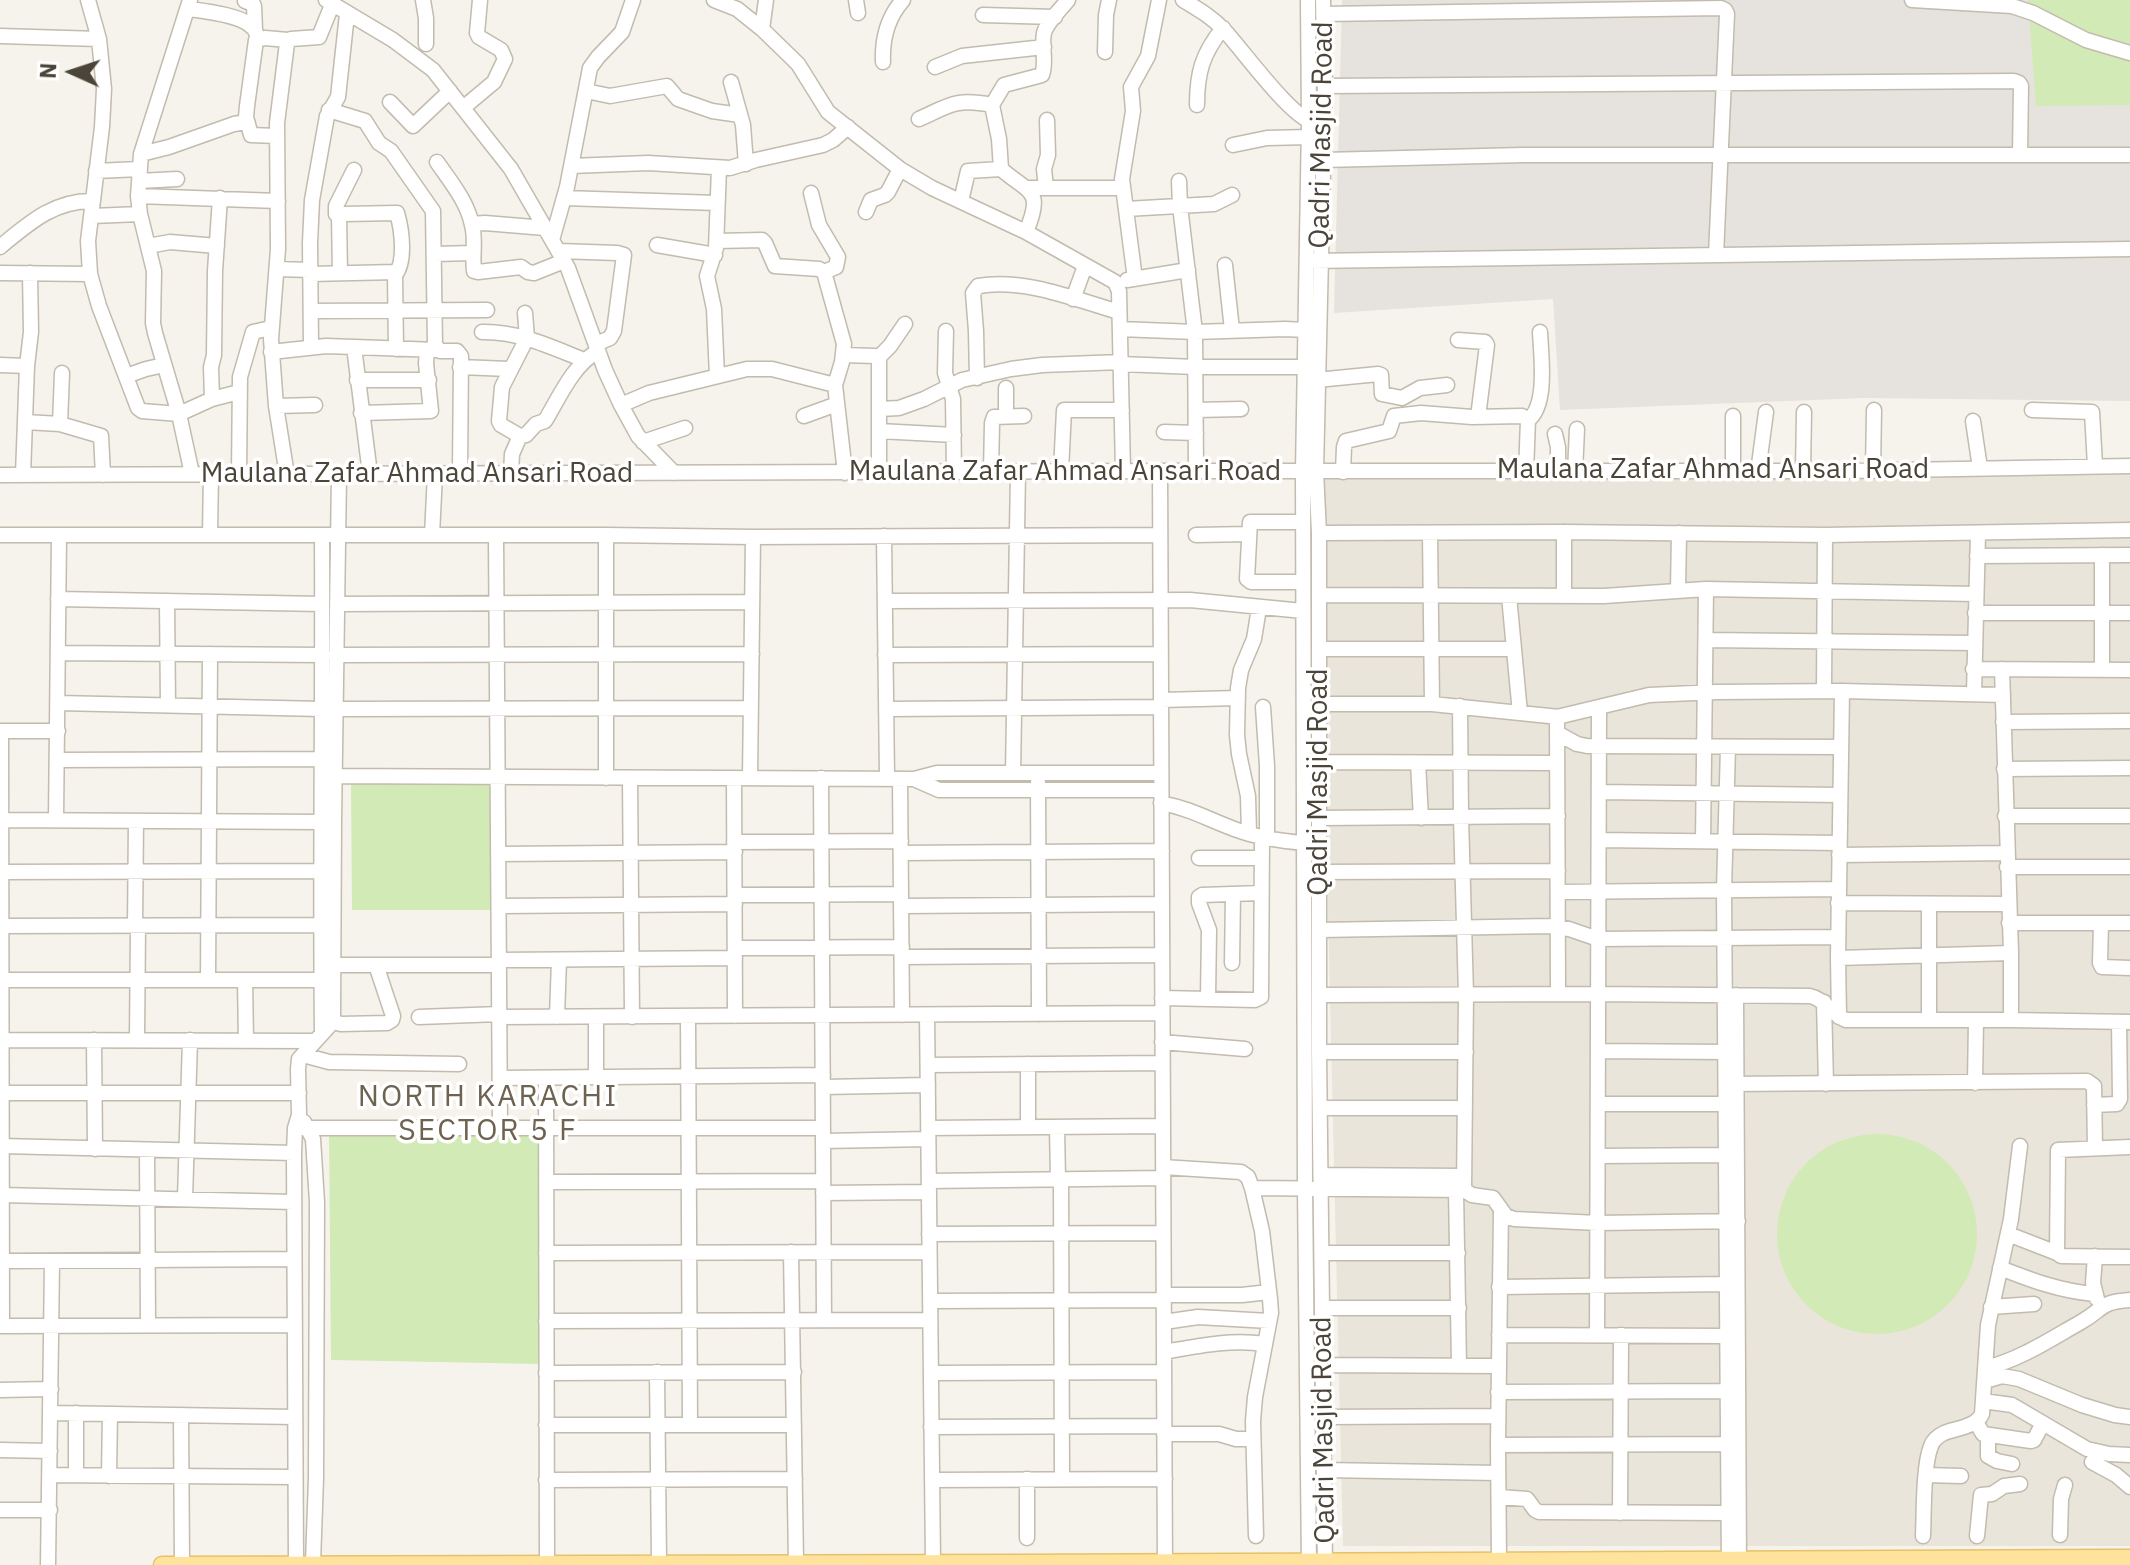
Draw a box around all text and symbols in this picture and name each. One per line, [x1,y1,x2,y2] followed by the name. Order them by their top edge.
[1303,21,1341,249] street label: Qadri Masjid Road
[32,32,112,112] north arrow
[33,62,62,79] text: N
[1497,453,1929,487] street label: Maulana Zafar Ahmad Ansari Road
[849,455,1281,489] street label: Maulana Zafar Ahmad Ansari Road
[201,457,633,491] street label: Maulana Zafar Ahmad Ansari Road
[1302,668,1336,896] street label: Qadri Masjid Road
[358,1079,618,1150] district label: NORTH KARACHI SECTOR 5 F
[1305,1316,1343,1544] street label: Qadri Masjid Road

